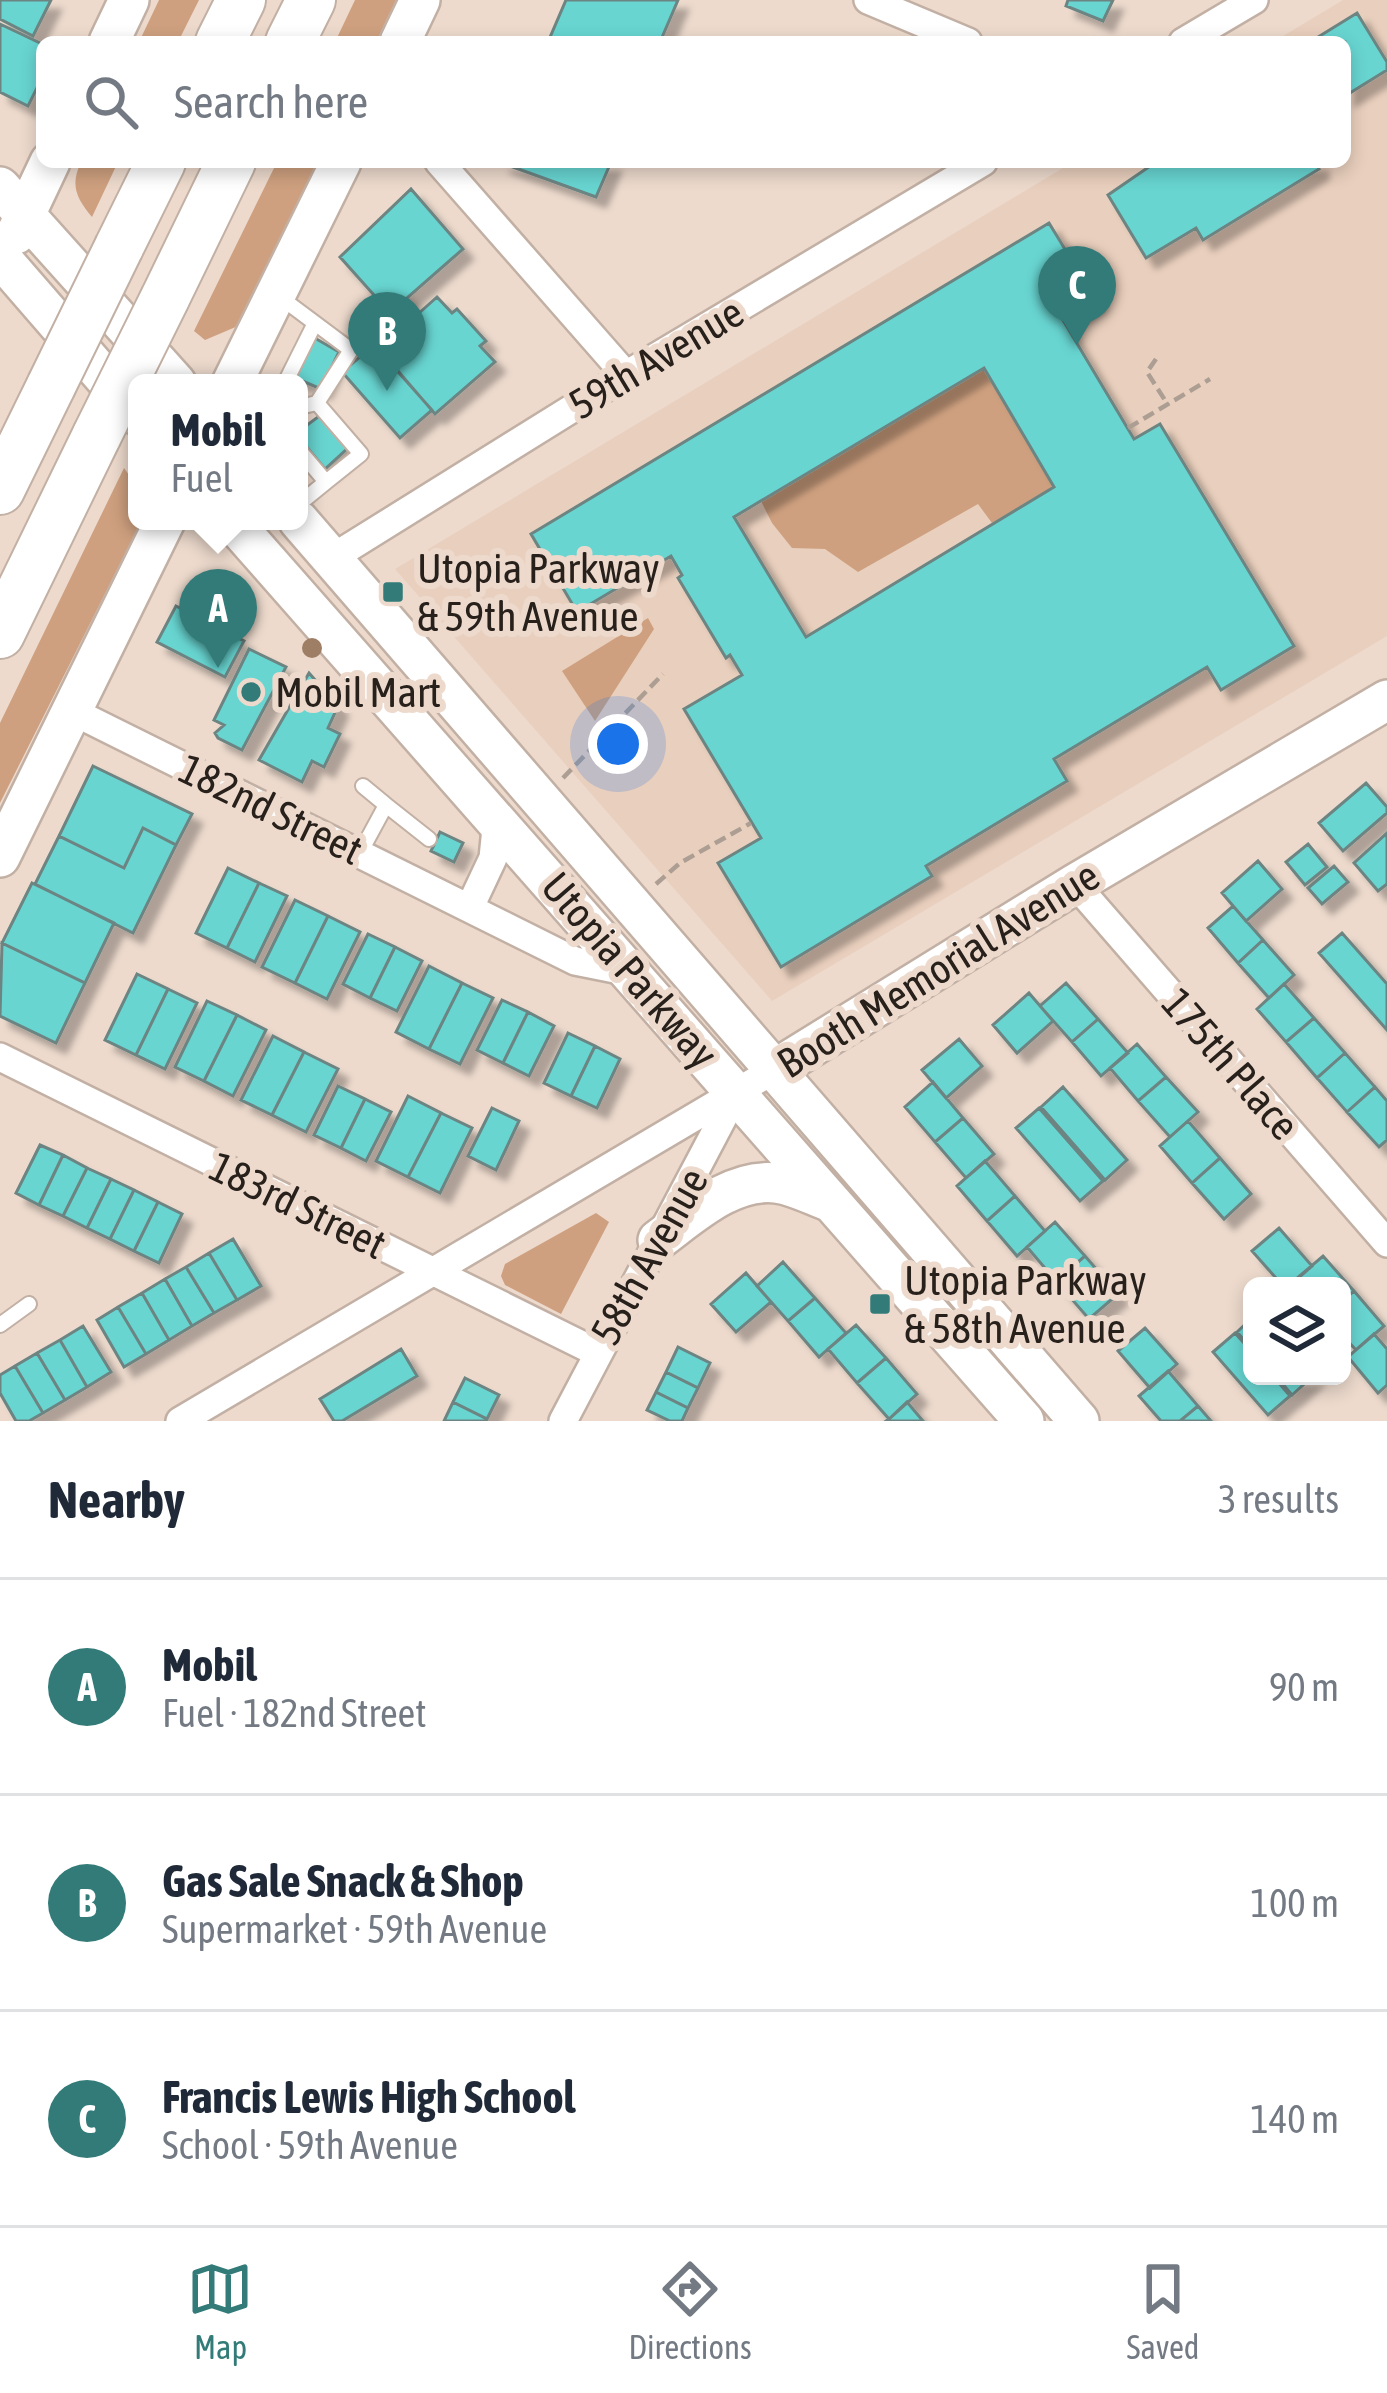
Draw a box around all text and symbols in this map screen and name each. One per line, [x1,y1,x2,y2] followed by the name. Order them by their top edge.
[36,36,1351,168] search box
[78,69,144,135] icon: search
[174,76,368,128] text: Search here
[1038,246,1116,345] pin: C
[561,287,751,429] street label: 59th Avenue
[348,292,426,391] pin: B
[128,374,308,530] popup
[171,404,265,456] text: Mobil
[171,456,233,500] text: Fuel
[417,544,660,640] place label: Utopia Parkway & 59th Avenue
[179,569,257,668] pin: A
[380,579,406,605] marker: Utopia Parkway & 59th Avenue
[275,668,441,716] place label: Mobil Mart
[238,679,264,705] marker: Mobil Mart
[588,714,648,774] your location
[172,744,370,874] street label: 182nd Street
[769,851,1107,1087] street label: Booth Memorial Avenue
[532,863,728,1077] street label: Utopia Parkway
[1153,979,1309,1149] street label: 175th Place
[202,1142,394,1268] street label: 183rd Street
[581,1160,717,1352] street label: 58th Avenue
[904,1256,1147,1352] place label: Utopia Parkway & 58th Avenue
[1243,1277,1351,1385] map controls
[1243,1277,1351,1385] button: layers
[867,1291,893,1317] marker: Utopia Parkway & 58th Avenue
[48,1470,185,1529] text: Nearby
[1218,1477,1339,1521] text: 3 results
[162,1639,257,1691] text: Mobil
[77,1665,97,1709] text: A
[1269,1665,1339,1709] text: 90 m
[162,1691,427,1735] text: Fuel · 182nd Street
[162,1855,524,1907] text: Gas Sale Snack & Shop
[78,1881,96,1925] text: B
[1251,1881,1339,1925] text: 100 m
[162,1907,547,1951] text: Supermarket · 59th Avenue
[162,2071,576,2123] text: Francis Lewis High School
[78,2097,96,2141] text: C
[1251,2097,1339,2141] text: 140 m
[162,2123,458,2167] text: School · 59th Avenue
[187,2256,253,2366] tab: Map
[628,2256,752,2366] tab: Directions
[1127,2256,1199,2366] tab: Saved

